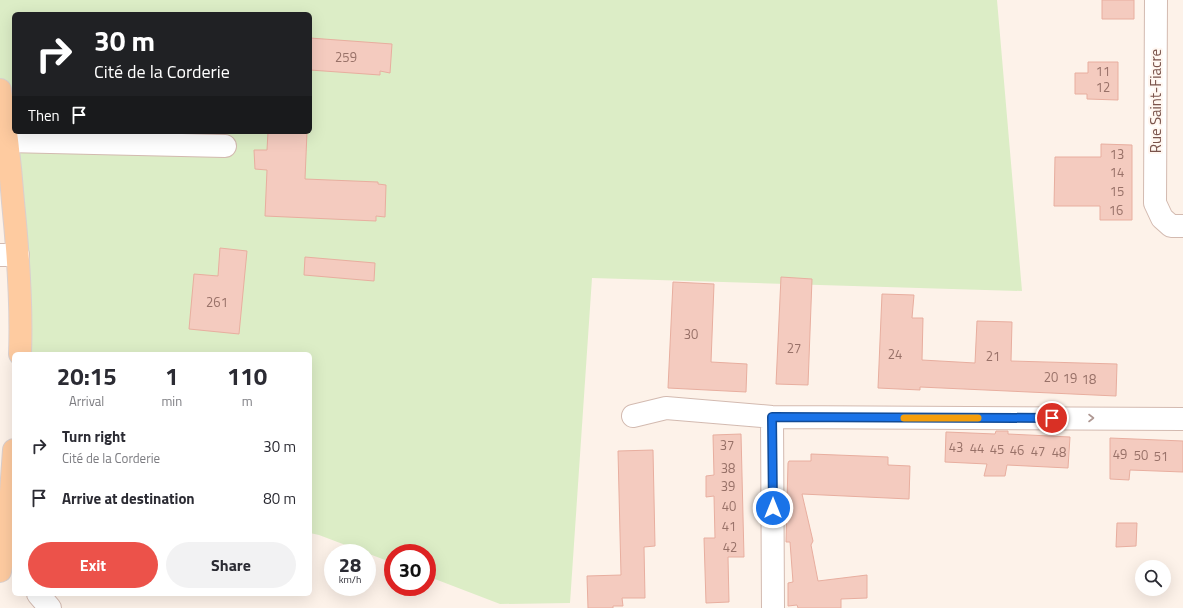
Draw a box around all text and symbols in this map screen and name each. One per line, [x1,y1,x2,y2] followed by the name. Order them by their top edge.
[94,19,155,62] text: 30 m
[28,28,80,80] icon: right
[335,47,357,67] house number: 259
[1144,49,1167,153] street label: Rue Saint-Fiacre
[94,58,230,85] text: Cité de la Corderie
[1096,61,1110,81] house number: 11
[1096,77,1110,97] house number: 12
[28,104,60,127] text: Then
[68,104,90,126] icon: arrive
[1110,144,1124,164] house number: 13
[1110,162,1124,182] house number: 14
[1110,181,1124,201] house number: 15
[1109,200,1123,220] house number: 16
[206,292,228,312] house number: 261
[684,324,698,344] house number: 30
[787,338,801,358] house number: 27
[888,344,902,364] house number: 24
[986,346,1000,366] house number: 21
[57,358,117,394] text: 20:15
[165,358,179,394] text: 1
[227,358,267,394] text: 110
[1044,367,1058,387] house number: 20
[1063,368,1077,388] house number: 19
[1082,369,1096,389] house number: 18
[69,391,104,411] text: Arrival
[161,391,182,411] text: min
[242,391,253,411] text: m
[1035,401,1069,435] pin
[1041,407,1063,429] icon: arrive
[1088,414,1094,422] one-way arrow
[62,425,126,448] text: Turn right
[28,435,50,457] icon: right
[263,435,296,458] text: 30 m
[720,435,734,455] house number: 37
[949,437,963,457] house number: 43
[970,438,984,458] house number: 44
[990,439,1004,459] house number: 45
[1010,440,1024,460] house number: 46
[1031,441,1045,461] house number: 47
[1052,442,1066,462] house number: 48
[1113,444,1127,464] house number: 49
[1134,445,1148,465] house number: 50
[1154,446,1168,466] house number: 51
[62,448,160,468] text: Cité de la Corderie
[721,458,735,478] house number: 38
[721,476,735,496] house number: 39
[28,487,50,509] icon: arrive
[62,487,195,510] text: Arrive at destination
[263,487,296,510] text: 80 m
[752,487,794,529] position arrow
[722,496,736,516] house number: 40
[722,516,736,536] house number: 41
[723,537,737,557] house number: 42
[28,542,158,588] button: Exit
[166,542,296,588] button: Share
[384,544,436,596] speed limit sign: 30
[339,549,361,580] text: 28
[1135,560,1171,596] map controls
[1135,560,1171,596] button: search
[339,572,361,587] text: km/h

